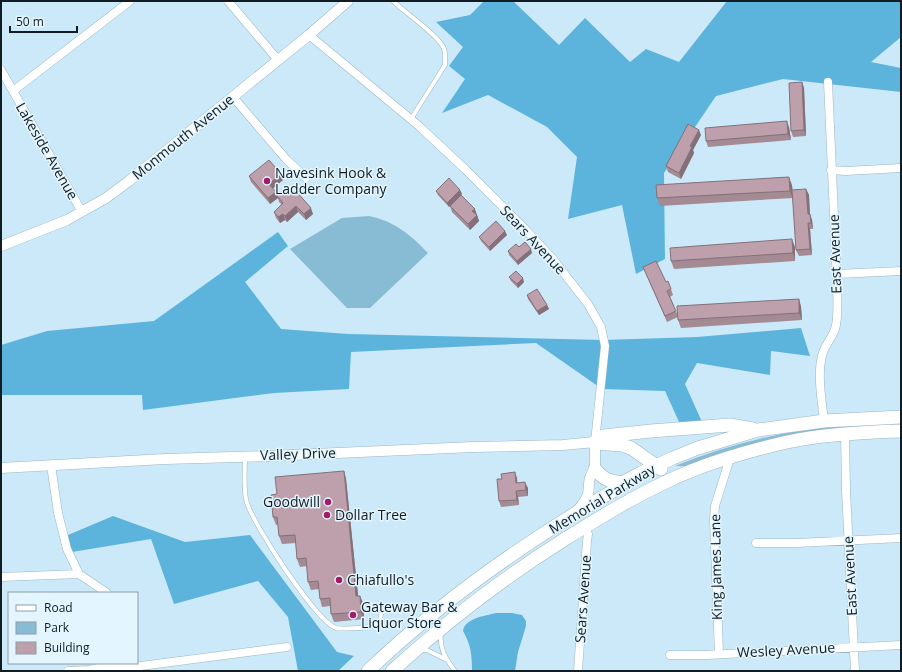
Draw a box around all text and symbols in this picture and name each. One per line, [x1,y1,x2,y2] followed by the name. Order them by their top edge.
[10,8,77,34] scale bar
[16,13,44,30] text: 50 m
[128,90,238,183] street label: Monmouth Avenue
[12,99,83,203] street label: Lakeside Avenue
[275,163,388,198] place label: Navesink Hook & Ladder Company
[262,176,272,186] marker: Navesink Hook & Ladder Company
[496,201,570,278] street label: Sears Avenue
[824,214,845,294] street label: East Avenue
[260,443,336,464] street label: Valley Drive
[545,459,659,538] street label: Memorial Parkway
[263,492,320,511] place label: Goodwill
[323,497,333,507] marker: Goodwill
[335,505,407,524] place label: Dollar Tree
[322,510,332,520] marker: Dollar Tree
[705,514,726,620] street label: King James Lane
[838,536,861,616] street label: East Avenue
[570,554,595,644] street label: Sears Avenue
[347,570,415,589] place label: Chiafullo's
[334,575,344,585] marker: Chiafullo's
[8,592,138,664] legend
[361,597,458,632] place label: Gateway Bar & Liquor Store
[44,599,73,616] text: Road
[348,610,358,620] marker: Gateway Bar & Liquor Store
[44,619,70,636] text: Park
[736,637,836,662] street label: Wesley Avenue
[44,639,90,656] text: Building

